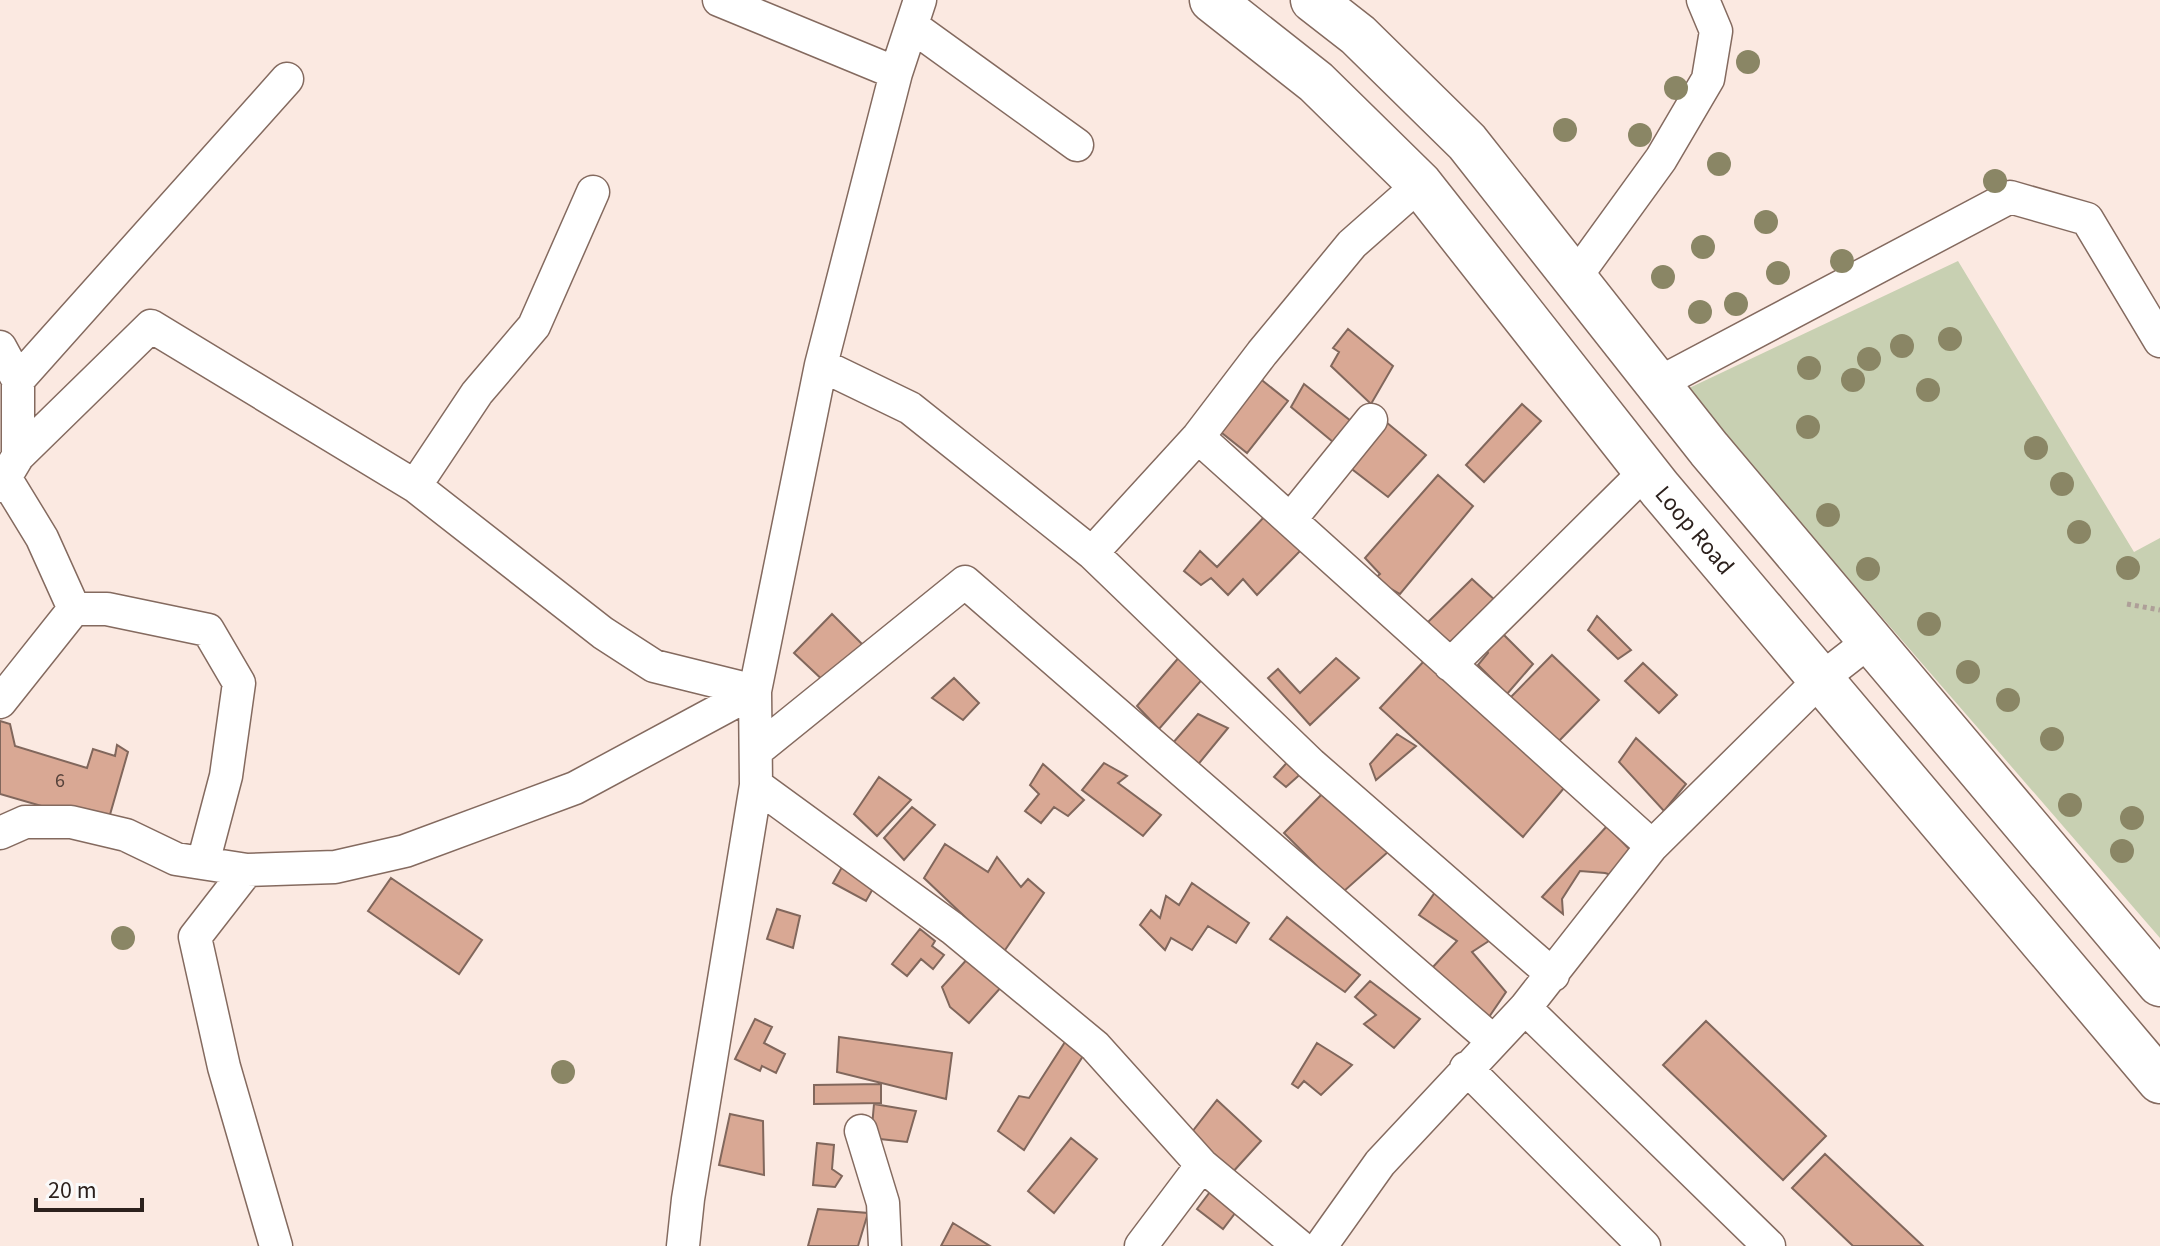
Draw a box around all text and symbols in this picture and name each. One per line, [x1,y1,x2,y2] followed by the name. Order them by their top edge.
[1647,478,1743,582] street label: Loop Road
[55,767,65,795] house number: 6
[36,1162,142,1212] scale bar
[48,1173,97,1208] text: 20 m

